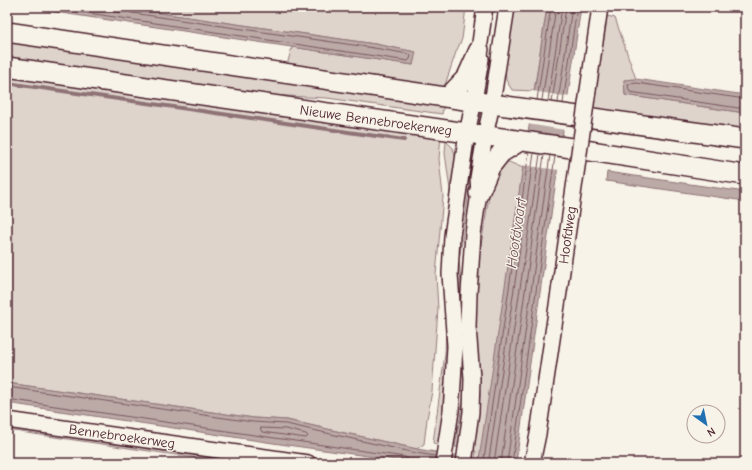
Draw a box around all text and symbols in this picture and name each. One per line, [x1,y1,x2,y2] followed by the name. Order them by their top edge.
[299,101,453,140] street label: Nieuwe Bennebroekerweg
[502,195,530,269] water label: Hoofdvaart
[555,205,580,265] street label: Hoofdweg
[686,404,726,444] north arrow
[68,421,176,452] street label: Bennebroekerweg
[705,425,718,439] text: N

